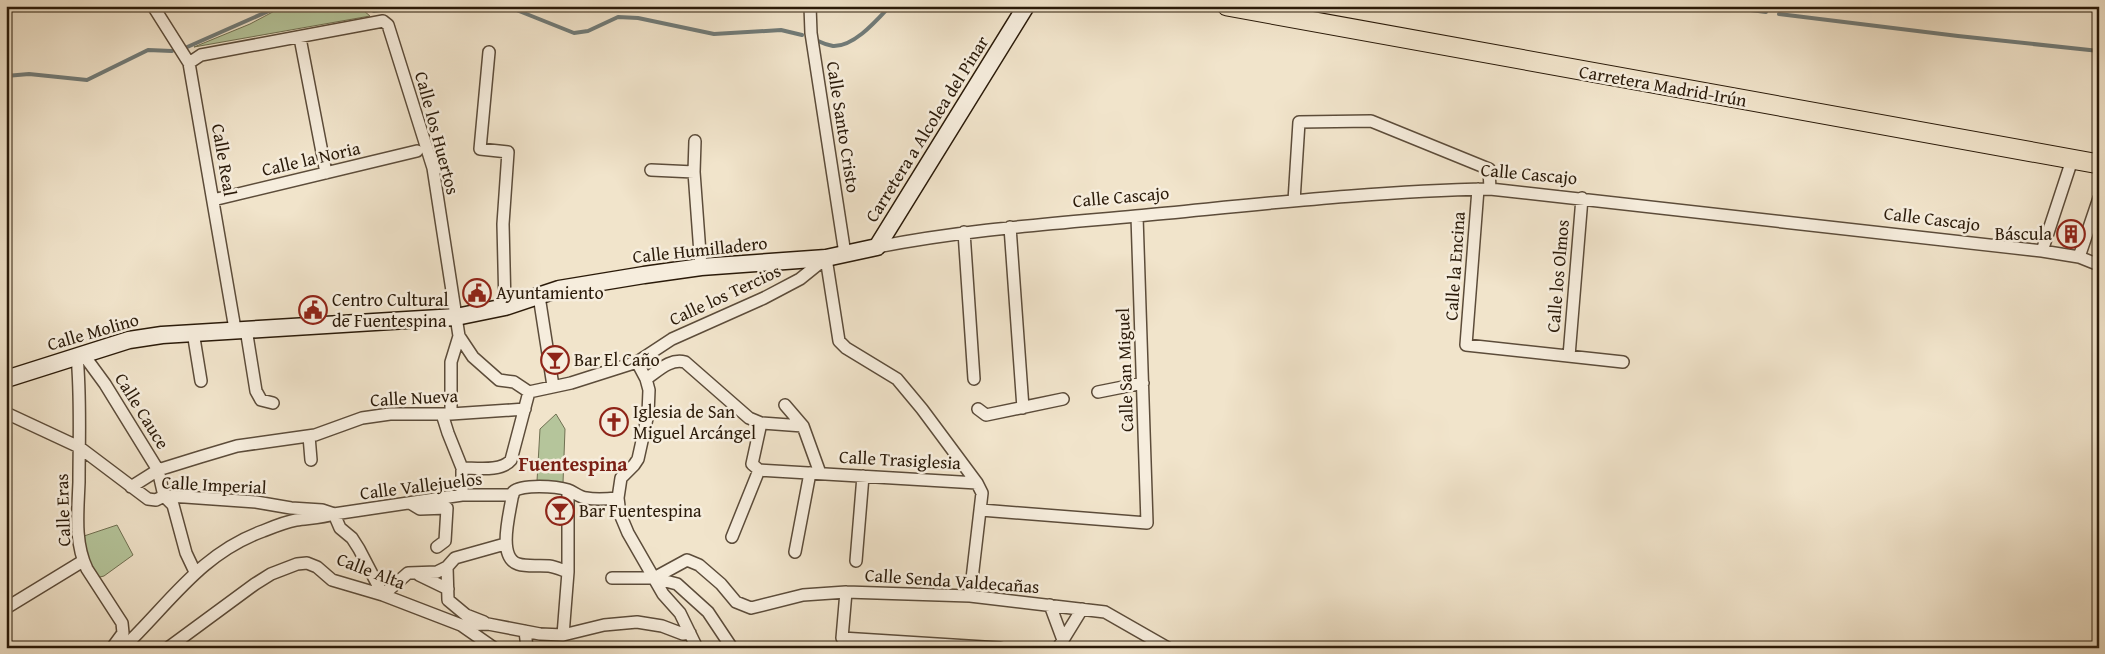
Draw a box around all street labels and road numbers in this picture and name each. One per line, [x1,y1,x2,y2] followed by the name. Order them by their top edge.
[858,30,995,227] street label: Carretera a Alcolea del Pinar
[1577,57,1749,114] street label: Carretera Madrid-Irún
[820,59,867,195] street label: Calle Santo Cristo
[408,68,467,197] street label: Calle los Huertos
[205,122,244,198] street label: Calle Real
[259,134,363,183] street label: Calle la Noria
[1480,156,1578,191] street label: Calle Cascajo
[1072,179,1170,214] street label: Calle Cascajo
[1882,199,1982,238] street label: Calle Cascajo
[1437,210,1472,321] street label: Calle la Encina
[1539,218,1576,334] street label: Calle los Olmos
[631,229,769,270] street label: Calle Humilladero
[664,257,785,332] street label: Calle los Tercios
[44,306,142,357] street label: Calle Molino
[1109,307,1140,433] street label: Calle San Miguel
[108,367,176,454] street label: Calle Cauce
[369,382,459,413] street label: Calle Nueva
[838,443,962,476] street label: Calle Trasiglesia
[358,465,484,506] street label: Calle Vallejuelos
[161,468,267,501] street label: Calle Imperial
[48,473,77,547] street label: Calle Eras
[333,545,410,596] street label: Calle Alta
[864,561,1040,600] street label: Calle Senda Valdecañas

